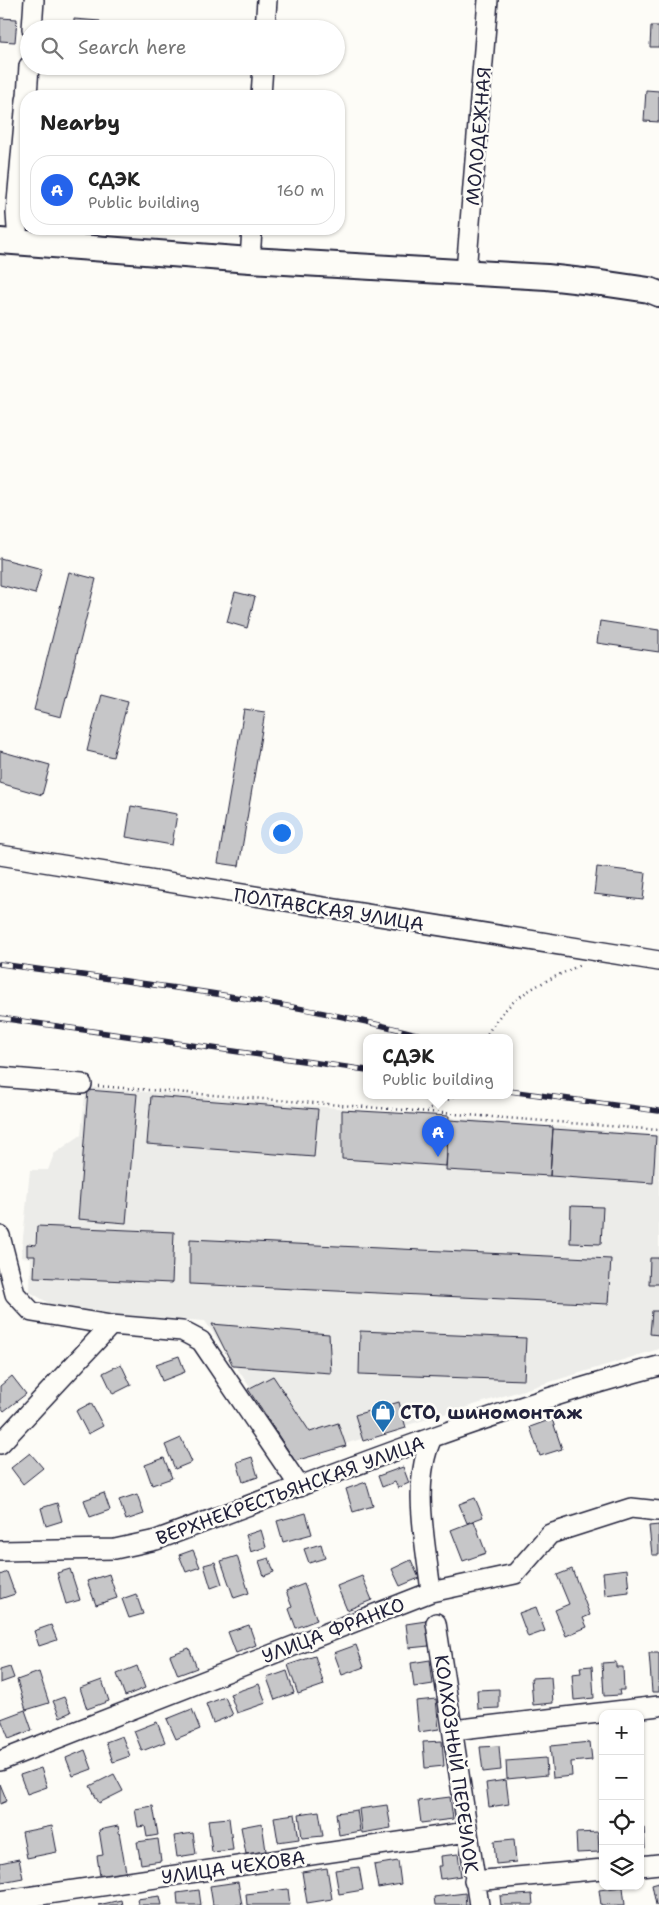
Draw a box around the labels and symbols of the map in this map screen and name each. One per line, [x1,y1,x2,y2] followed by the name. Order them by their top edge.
[460,66,497,206] street label: МОЛОДЕЖНАЯ
[269,820,295,846] your location
[232,882,426,937] street label: ПОЛТАВСКАЯ УЛИЦА
[422,1116,454,1157] pin: A
[370,1399,396,1433] shop icon: СТО, шиномонтаж
[400,1400,582,1425] place label: СТО, шиномонтаж
[152,1430,428,1551] street label: ВЕРХНЕКРЕСТЬЯНСКАЯ УЛИЦА
[258,1592,408,1669] street label: УЛИЦА ФРАНКО
[429,1653,484,1875] street label: КОЛХОЗНЫЙ ПЕРЕУЛОК
[160,1845,307,1890] street label: УЛИЦА ЧЕХОВА

